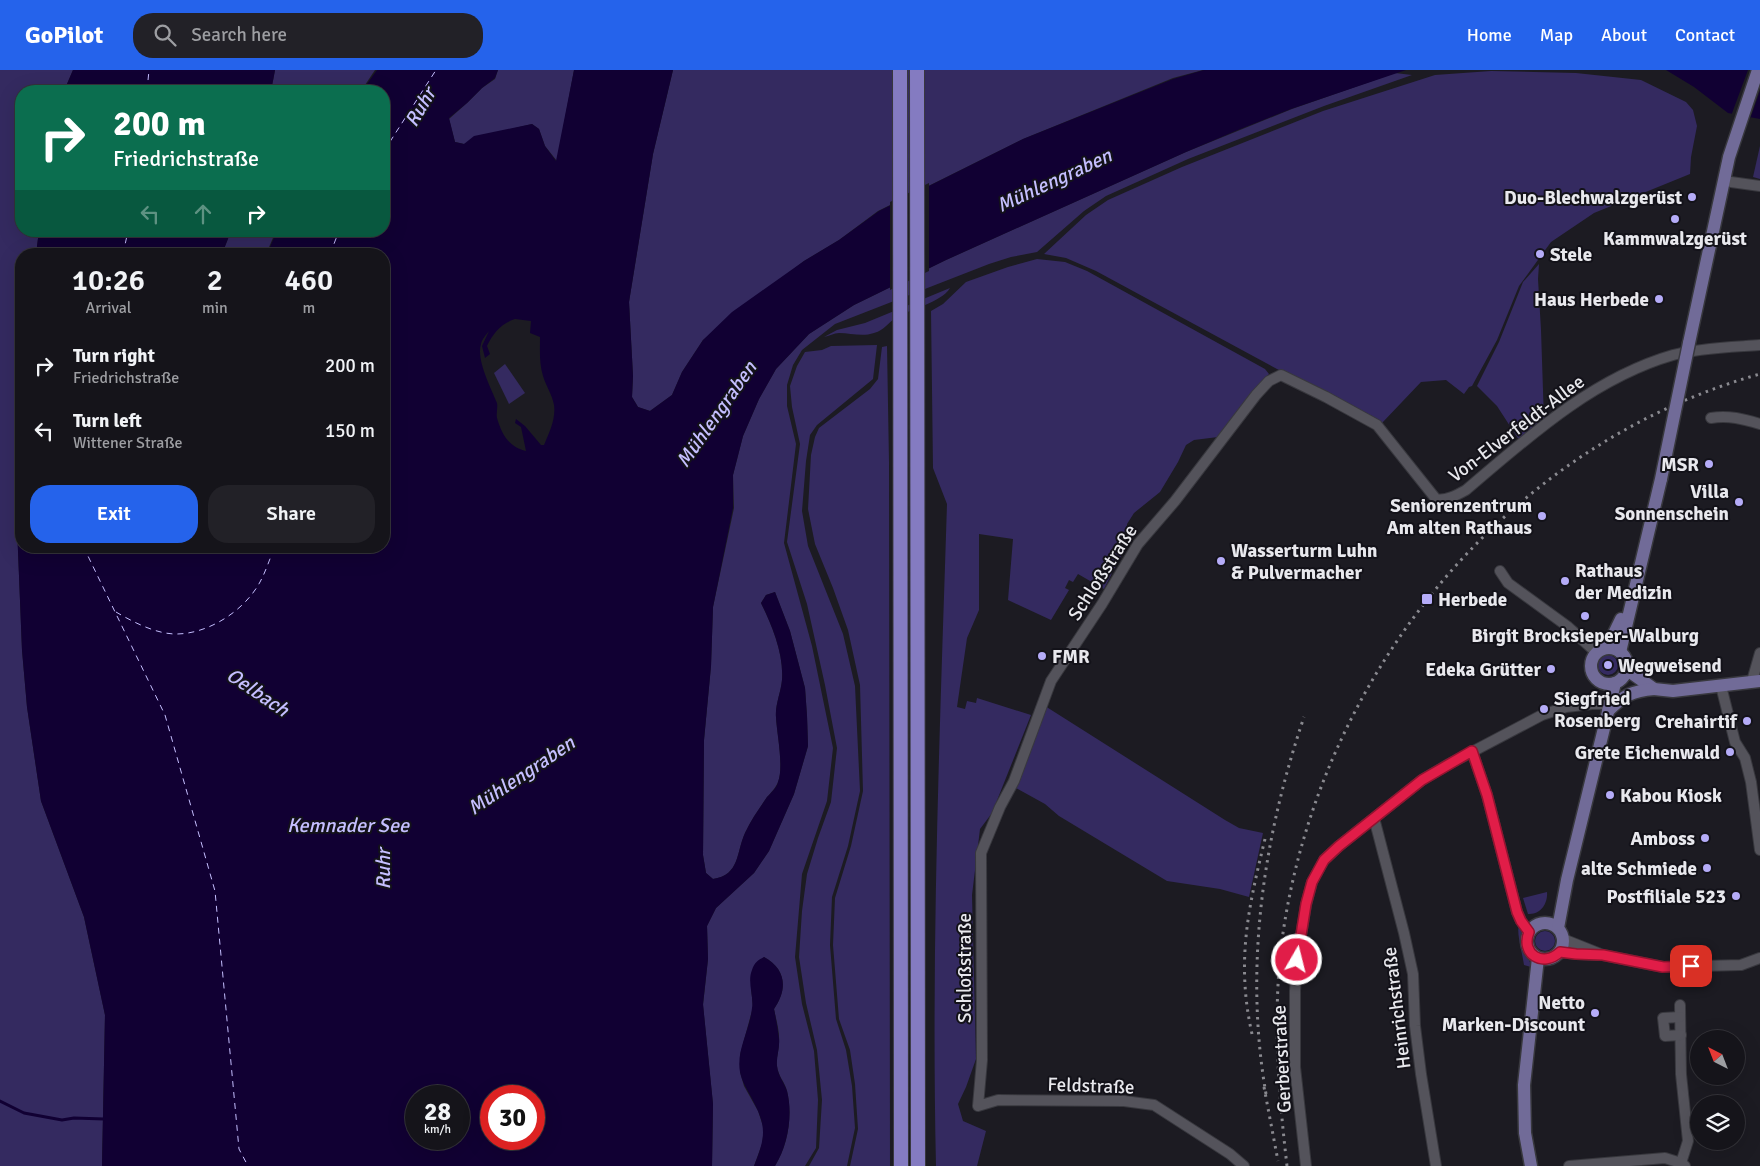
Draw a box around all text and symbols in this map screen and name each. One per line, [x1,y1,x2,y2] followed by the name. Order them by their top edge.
[133,13,483,58] search box
[25,20,103,50] text: GoPilot
[151,21,179,49] icon: search
[191,23,287,47] text: Search here
[1467,24,1512,46] text: Home
[1540,24,1573,46] text: Map
[1601,24,1647,46] text: About
[1675,24,1735,46] text: Contact
[399,81,443,131] water label: Ruhr
[113,102,206,145] text: 200 m
[30,105,95,170] icon: right
[993,142,1117,218] water label: Mühlengraben
[113,145,259,172] text: Friedrichstraße
[1504,186,1682,210] place label: Duo-Blechwalzgerüst
[1686,191,1698,203] marker: Duo-Blechwalzgerüst
[136,200,164,228] icon: left
[189,200,217,228] icon: ahead
[242,200,270,228] icon: right
[1669,213,1681,225] marker: Kammwalzgerüst
[1603,227,1747,251] place label: Kammwalzgerüst
[1550,243,1592,267] place label: Stele
[1534,248,1546,260] marker: Stele
[72,262,145,299] text: 10:26
[207,262,223,299] text: 2
[285,262,333,299] text: 460
[1534,288,1649,312] place label: Haus Herbede
[1653,293,1665,305] marker: Haus Herbede
[85,298,131,318] text: Arrival
[202,298,228,318] text: min
[302,298,315,318] text: m
[73,344,155,368] text: Turn right
[30,352,58,380] icon: right
[325,354,375,378] text: 200 m
[671,355,763,472] water label: Mühlengraben
[73,368,179,388] text: Friedrichstraße
[1444,370,1589,488] street label: Von-Elverfeldt-Allee
[73,409,142,433] text: Turn left
[30,417,58,445] icon: left
[325,419,375,443] text: 150 m
[73,433,182,453] text: Wittener Straße
[1661,453,1699,477] place label: MSR
[1703,458,1715,470] marker: MSR
[1615,480,1729,526] place label: Villa Sonnenschein
[30,485,198,543] button: Exit
[208,485,375,543] button: Share
[1387,494,1532,540] place label: Seniorenzentrum Am alten Rathaus
[1733,496,1745,508] marker: Villa Sonnenschein
[1536,510,1548,522] marker: Seniorenzentrum Am alten Rathaus
[1063,520,1143,625] street label: Schloßstraße
[1231,539,1377,585] place label: Wasserturm Luhn & Pulvermacher
[1215,555,1227,567] marker: Wasserturm Luhn & Pulvermacher
[1575,559,1672,605] place label: Rathaus der Medizin
[1559,575,1571,587] marker: Rathaus der Medizin
[1438,588,1507,612] place label: Herbede
[1420,592,1434,606] marker: Herbede
[1579,610,1591,622] marker: Birgit Brocksieper-Walburg
[1471,624,1699,648] place label: Birgit Brocksieper-Walburg
[1052,645,1090,669] place label: FMR
[1036,650,1048,662] marker: FMR
[1618,654,1722,678] place label: Wegweisend
[1425,658,1541,682] place label: Edeka Grütter
[1602,659,1614,671] marker: Wegweisend
[222,662,295,723] water label: Oelbach
[1545,663,1557,675] marker: Edeka Grütter
[1554,687,1641,733] place label: Siegfried Rosenberg
[1538,703,1550,715] marker: Siegfried Rosenberg
[1655,710,1738,734] place label: Crehairtif
[1741,715,1753,727] marker: Crehairtif
[463,730,581,820] water label: Mühlengraben
[1575,741,1720,765] place label: Grete Eichenwald
[1724,746,1736,758] marker: Grete Eichenwald
[1620,784,1722,808] place label: Kabou Kiosk
[1604,789,1616,801] marker: Kabou Kiosk
[287,813,410,838] water label: Kemnader See
[1631,827,1695,851] place label: Amboss
[1699,832,1711,844] marker: Amboss
[371,846,396,889] water label: Ruhr
[1581,857,1697,881] place label: alte Schmiede
[1701,862,1713,874] marker: alte Schmiede
[1606,885,1726,909] place label: Postfiliale 523
[1730,890,1742,902] marker: Postfiliale 523
[953,913,977,1023] street label: Schloßstraße
[1270,933,1322,985] position arrow
[1670,945,1712,987] pin
[1378,946,1416,1070] street label: Heinrichstraße
[1677,952,1705,980] icon: arrive
[1442,991,1585,1037] place label: Netto Marken-Discount
[1267,1004,1297,1114] street label: Gerberstraße
[1589,1007,1601,1019] marker: Netto Marken-Discount
[1690,1030,1745,1085] north arrow
[1690,1030,1745,1150] map controls
[1047,1072,1135,1100] street label: Feldstraße
[480,1085,545,1150] speed limit sign: 30
[1690,1095,1745,1150] button: layers
[424,1096,451,1127] text: 28
[424,1122,451,1137] text: km/h

